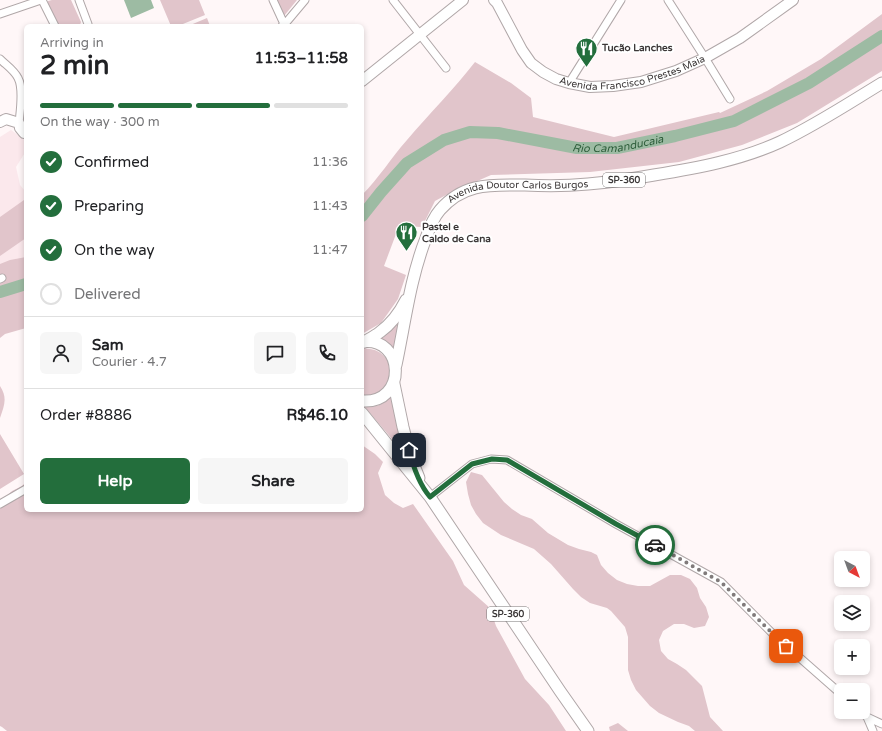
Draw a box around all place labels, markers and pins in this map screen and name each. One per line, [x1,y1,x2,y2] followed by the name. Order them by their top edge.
[574,35,600,68] restaurant icon: Tucão Lanches
[601,42,673,54] place label: Tucão Lanches
[394,220,420,253] restaurant icon: Pastel e Caldo de Cana
[422,221,491,245] place label: Pastel e Caldo de Cana
[392,433,426,467] pin
[769,629,803,663] pin

